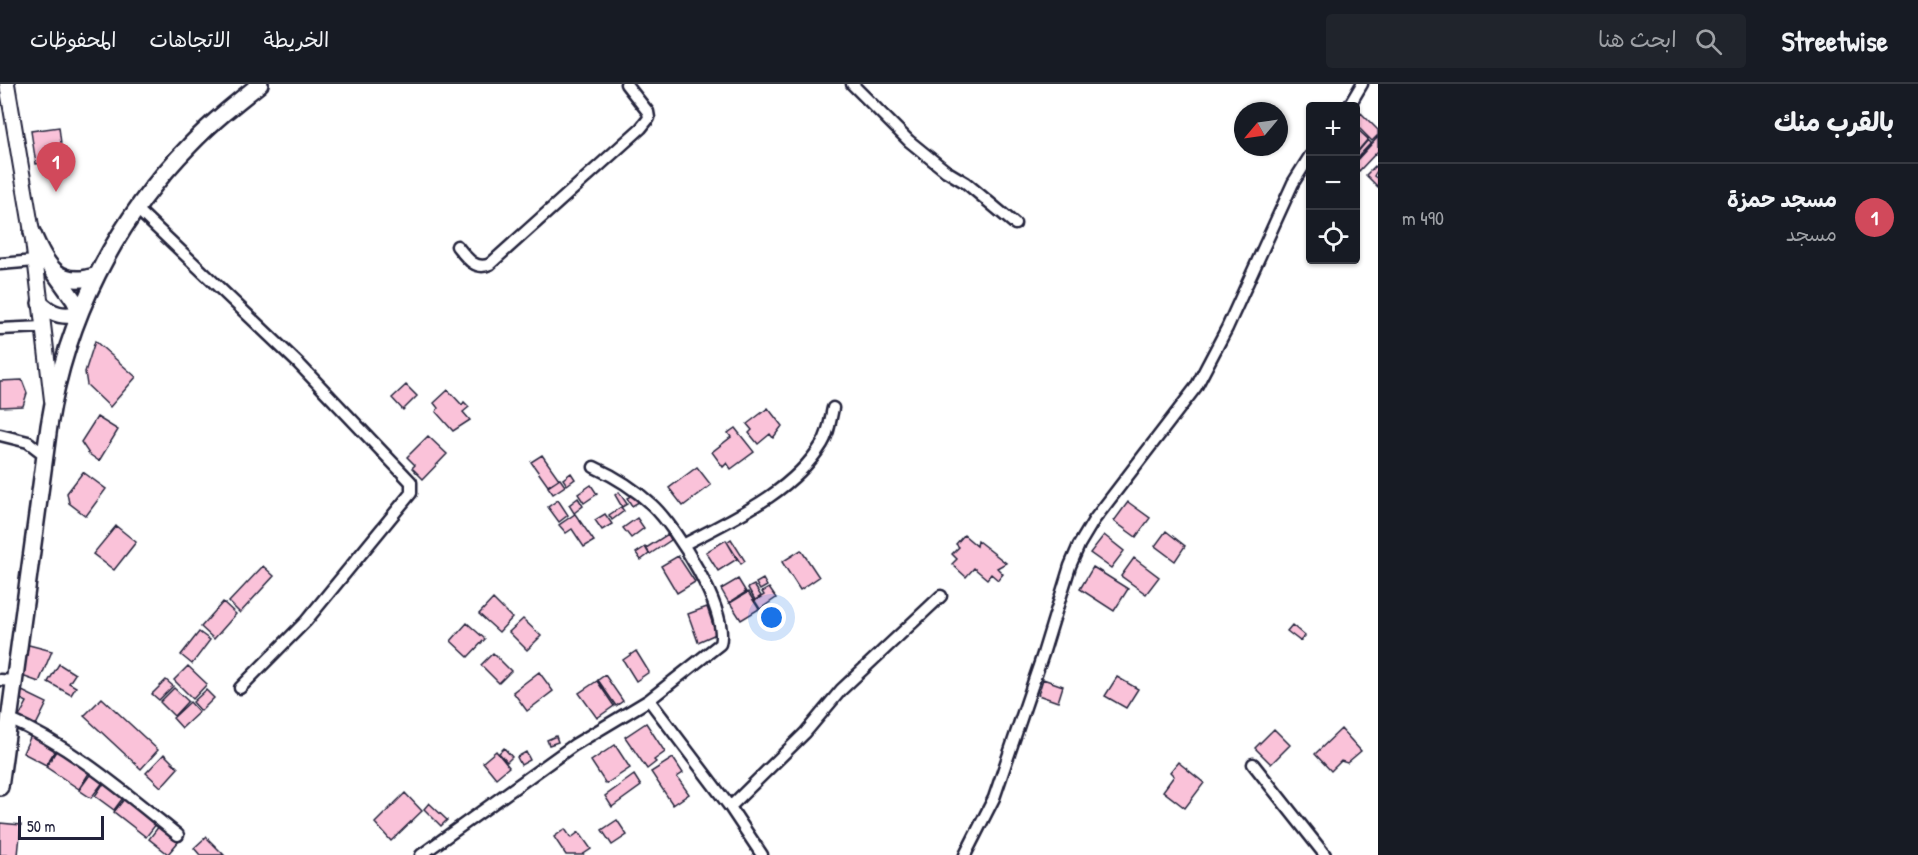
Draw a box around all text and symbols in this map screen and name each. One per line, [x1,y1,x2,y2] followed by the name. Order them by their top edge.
[1326,14,1746,68] search box
[1782,22,1888,60] text: Streetwise
[1598,24,1677,54] text: ابحث هنا
[30,25,116,54] text: المحفوظات
[149,25,231,54] text: الاتجاهات
[264,25,329,54] text: الخريطة
[1692,25,1725,58] icon: search
[1234,102,1288,156] north arrow
[1306,102,1360,264] map controls
[1306,102,1360,156] button: +
[1774,104,1894,139] text: بالقرب منك
[36,142,76,192] pin: 1
[1306,156,1360,210] button: −
[1727,184,1837,214] text: مسجد حمزة
[1402,204,1444,231] text: 490 m
[1871,204,1878,231] text: 1
[1306,210,1360,264] button: locate
[1786,220,1837,247] text: مسجد
[757,603,786,632] your location
[18,813,104,840] scale bar
[27,815,56,837] text: 50 m

